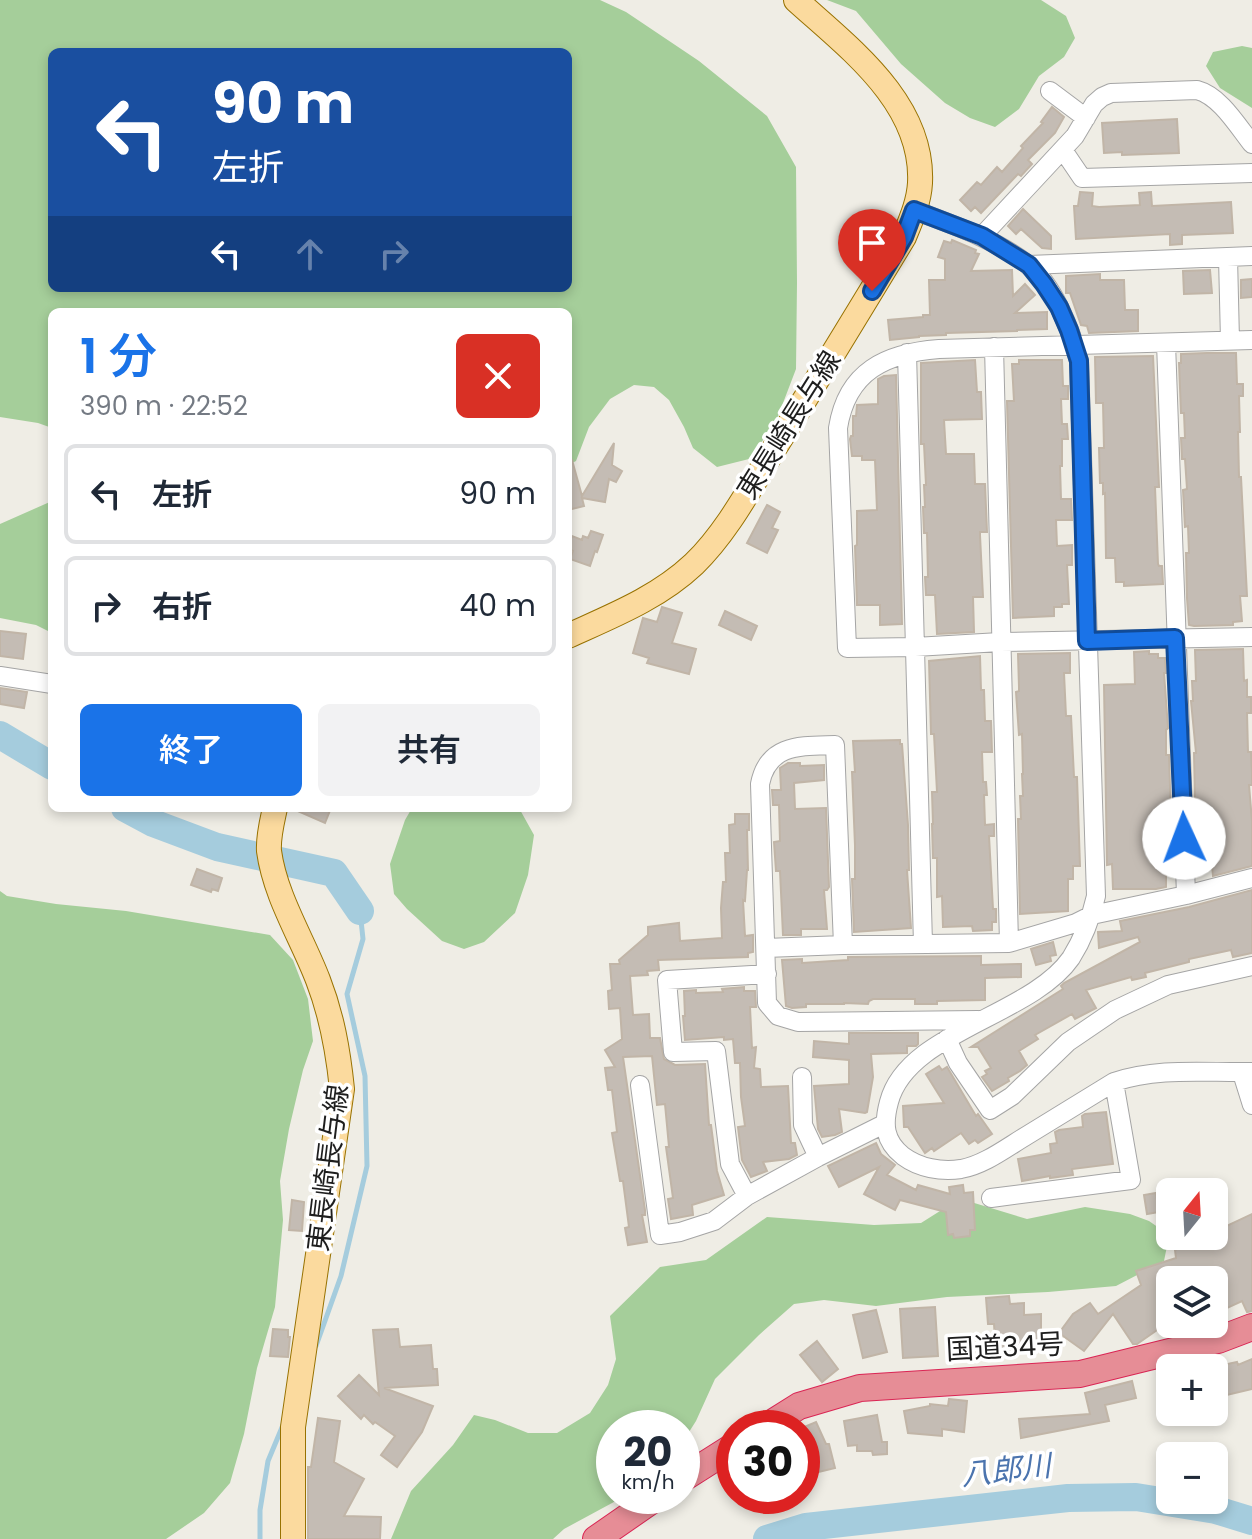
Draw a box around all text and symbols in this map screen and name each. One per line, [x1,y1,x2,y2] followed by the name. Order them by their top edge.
[212,64,354,143] text: 90 m
[80,80,184,184] icon: left
[212,142,284,193] text: 左折
[838,209,906,291] pin
[850,221,894,265] icon: arrive
[204,232,248,276] icon: left
[288,232,332,276] icon: ahead
[372,232,416,276] icon: right
[80,323,157,390] text: 1 分
[456,334,540,418] button: close
[728,343,850,507] street label: 東長崎長与線
[80,388,248,424] text: 390 m · 22:52
[84,472,128,516] icon: left
[459,472,536,515] text: 90 m
[152,473,212,516] text: 左折
[84,584,128,628] icon: right
[459,584,536,627] text: 40 m
[152,585,212,628] text: 右折
[80,704,302,796] button: 終了
[318,704,540,796] button: 共有
[1142,796,1226,880] position arrow
[298,1082,358,1254] street label: 東長崎長与線
[1156,1178,1228,1250] north arrow
[1156,1178,1228,1514] map controls
[1156,1266,1228,1338] button: layers
[945,1324,1065,1370] street label: 国道34号
[1156,1354,1228,1426] button: +
[716,1410,820,1514] speed limit sign: 30
[624,1424,672,1480] text: 20
[1156,1442,1228,1514] button: −
[959,1444,1056,1496] water label: 八郎川
[621,1468,675,1496] text: km/h

